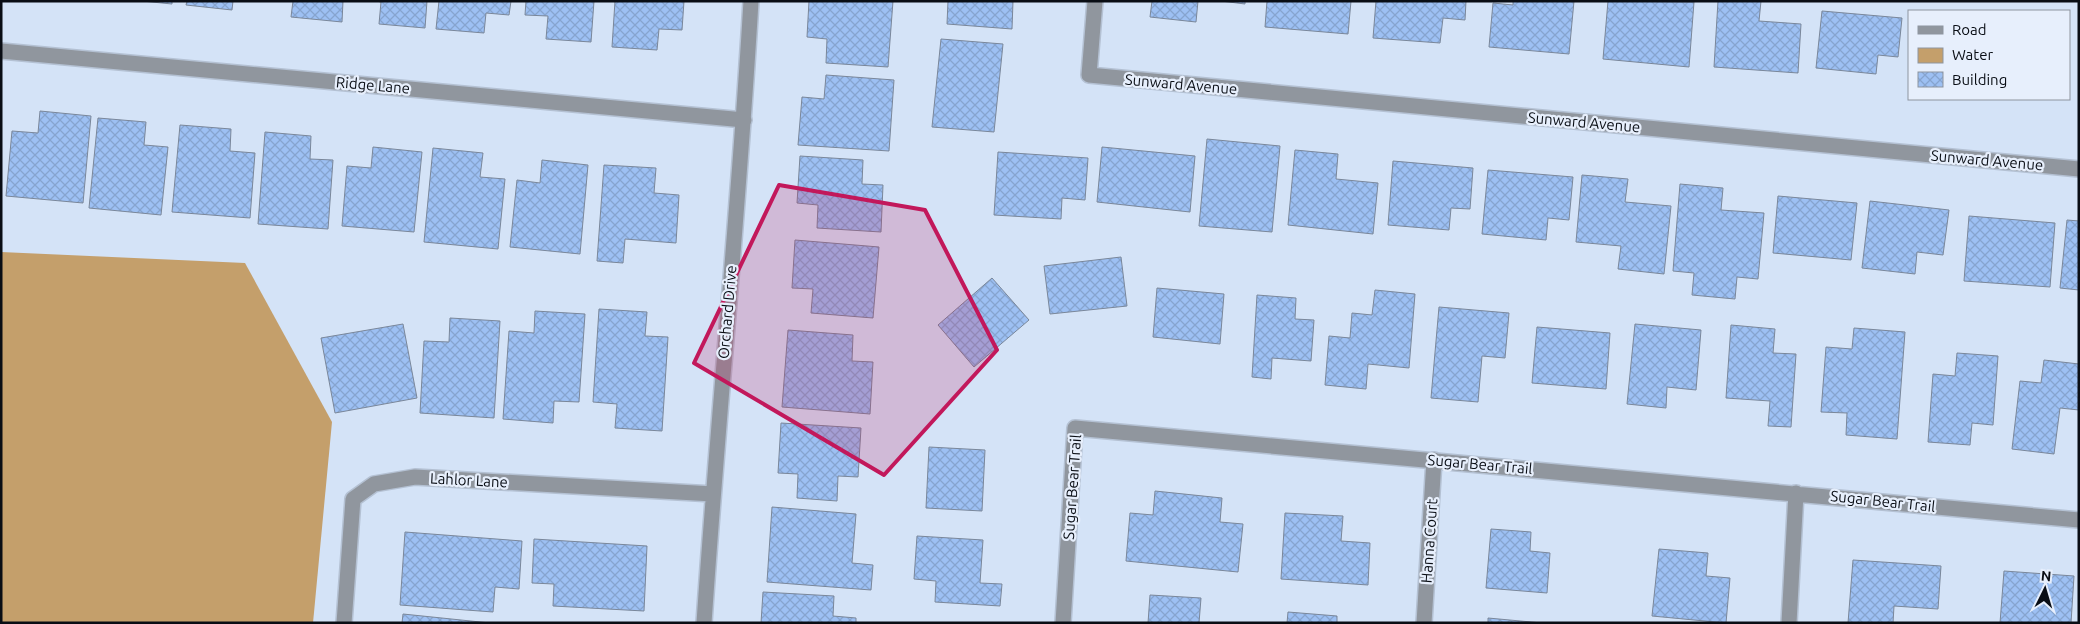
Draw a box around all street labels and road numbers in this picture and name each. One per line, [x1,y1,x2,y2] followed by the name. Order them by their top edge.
[1124,71,1238,97] street label: Sunward Avenue
[335,73,411,97] street label: Ridge Lane
[1527,109,1641,135] street label: Sunward Avenue
[1930,147,2044,173] street label: Sunward Avenue
[714,264,740,360] street label: Orchard Drive
[1060,434,1084,540] street label: Sugar Bear Trail
[1427,451,1533,477] street label: Sugar Bear Trail
[430,469,508,491] street label: Lahlor Lane
[1830,487,1936,515] street label: Sugar Bear Trail
[1418,498,1440,584] street label: Hanna Court

